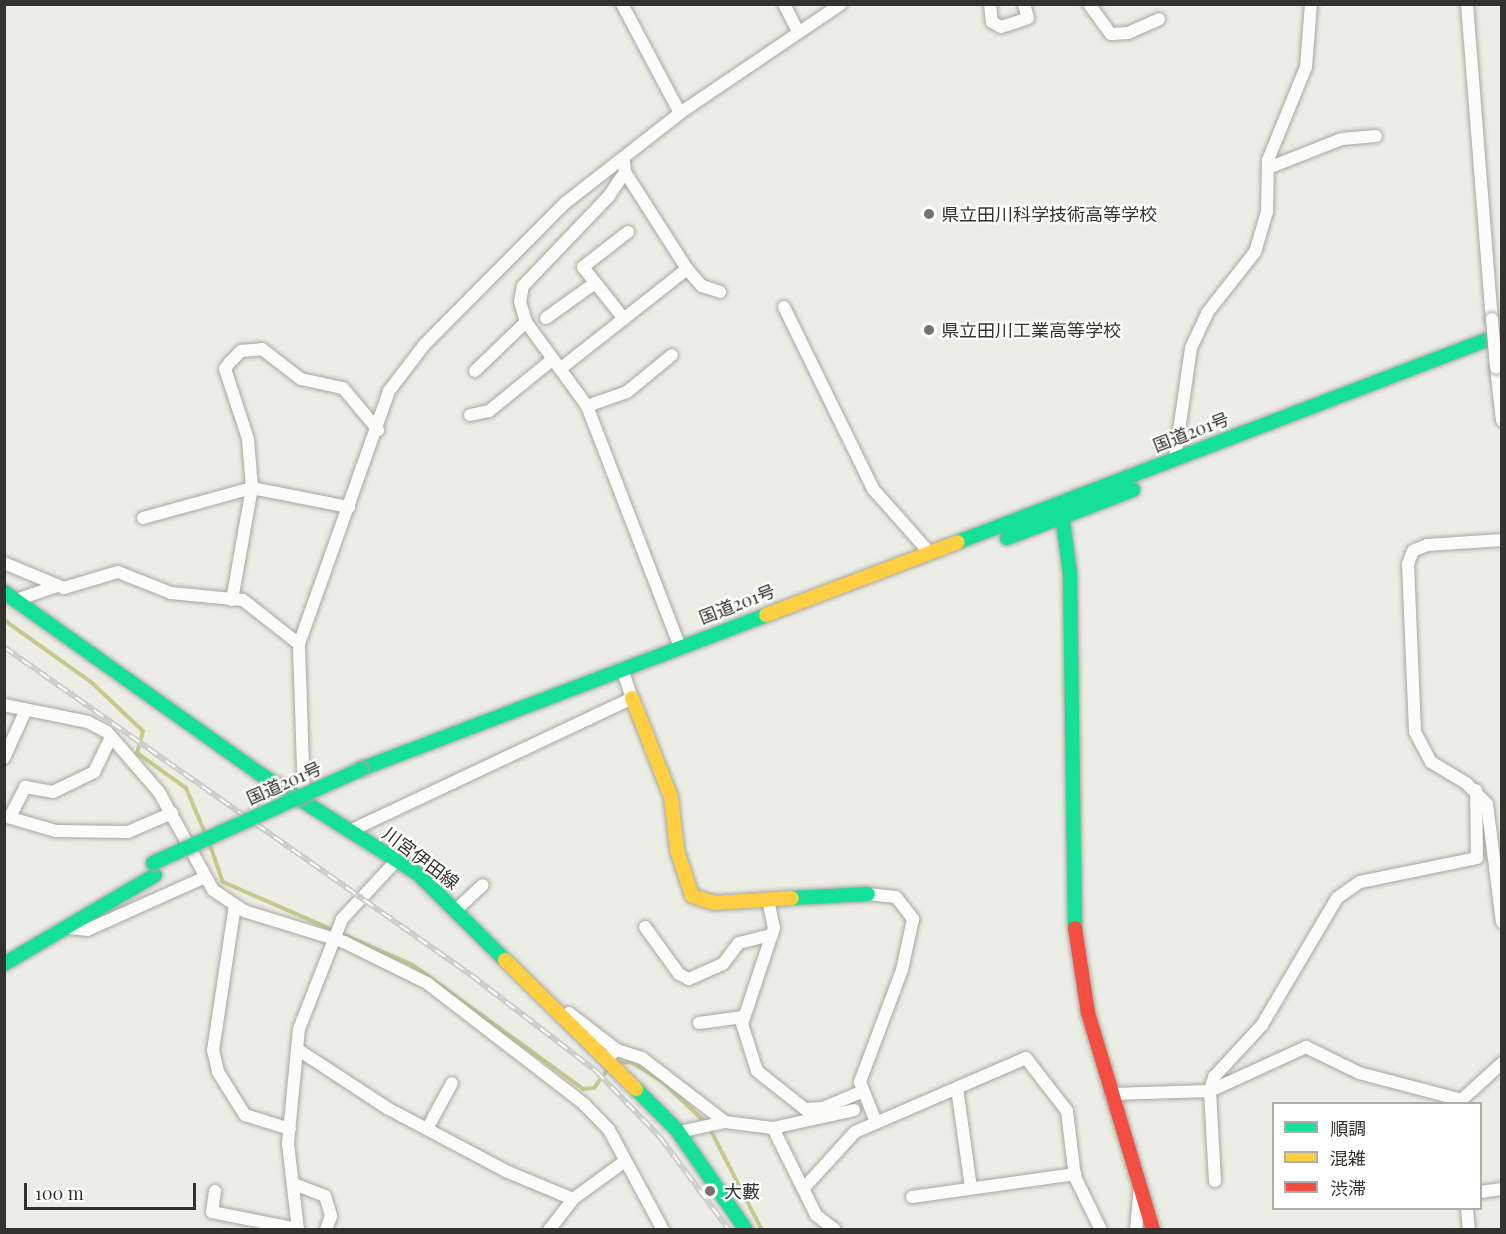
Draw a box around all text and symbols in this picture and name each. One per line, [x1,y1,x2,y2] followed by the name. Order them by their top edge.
[941,203,1157,225] place label: 県立田川科学技術高等学校
[922,207,936,221] marker: 県立田川科学技術高等学校
[941,319,1121,341] place label: 県立田川工業高等学校
[922,323,936,337] marker: 県立田川工業高等学校
[1150,408,1232,456] street label: 国道201号
[696,580,778,628] street label: 国道201号
[243,757,325,809] street label: 国道201号
[379,822,463,894] street label: 川宮伊田線
[1272,1102,1482,1210] legend
[1330,1116,1366,1140] text: 順調
[1330,1146,1366,1170] text: 混雑
[27,1171,200,1209] scale bar
[1330,1176,1366,1200] text: 渋滞
[724,1180,760,1202] place label: 大藪
[35,1181,84,1205] text: 100 m
[701,1182,719,1200] marker: 大藪

